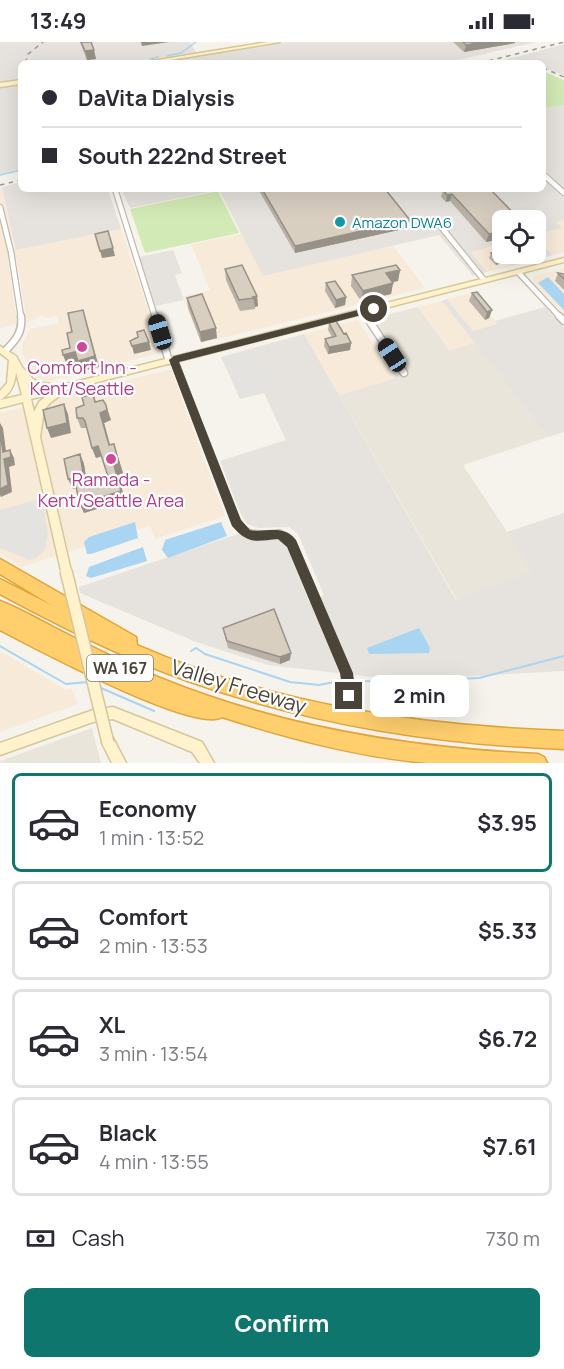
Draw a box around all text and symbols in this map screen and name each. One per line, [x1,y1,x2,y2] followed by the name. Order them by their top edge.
[30,6,86,36] text: 13:49
[78,83,235,113] text: DaVita Dialysis
[78,141,287,171] text: South 222nd Street
[492,210,546,264] map controls
[492,210,546,264] button: locate
[352,212,452,233] place label: Amazon DWA6
[333,215,347,229] marker: Amazon DWA6
[360,295,387,322] route start
[146,312,174,352] car
[375,335,409,375] car
[75,340,89,354] marker: Comfort Inn - Kent/Seattle
[27,355,137,400] place label: Comfort Inn - Kent/Seattle
[104,452,118,466] marker: Ramada - Kent/Seattle Area
[38,467,184,512] place label: Ramada - Kent/Seattle Area
[168,652,310,720] street label: Valley Freeway
[87,655,153,681] road number: WA 167
[370,675,469,717] callout: 2 min
[335,682,362,709] route end
[393,682,446,709] text: 2 min
[99,794,197,824] text: Economy
[27,796,81,850] icon: car
[477,808,537,838] text: $3.95
[99,824,204,851] text: 1 min · 13:52
[99,902,188,932] text: Comfort
[27,904,81,958] icon: car
[478,916,537,946] text: $5.33
[99,932,208,959] text: 2 min · 13:53
[99,1010,125,1040] text: XL
[27,1012,81,1066] icon: car
[478,1024,537,1054] text: $6.72
[99,1040,208,1067] text: 3 min · 13:54
[99,1118,156,1148] text: Black
[27,1120,81,1174] icon: car
[482,1132,537,1162] text: $7.61
[99,1148,209,1175] text: 4 min · 13:55
[24,1222,57,1255] icon: cash
[72,1223,125,1253] text: Cash
[486,1225,540,1252] text: 730 m
[24,1288,540,1357] button: Confirm

